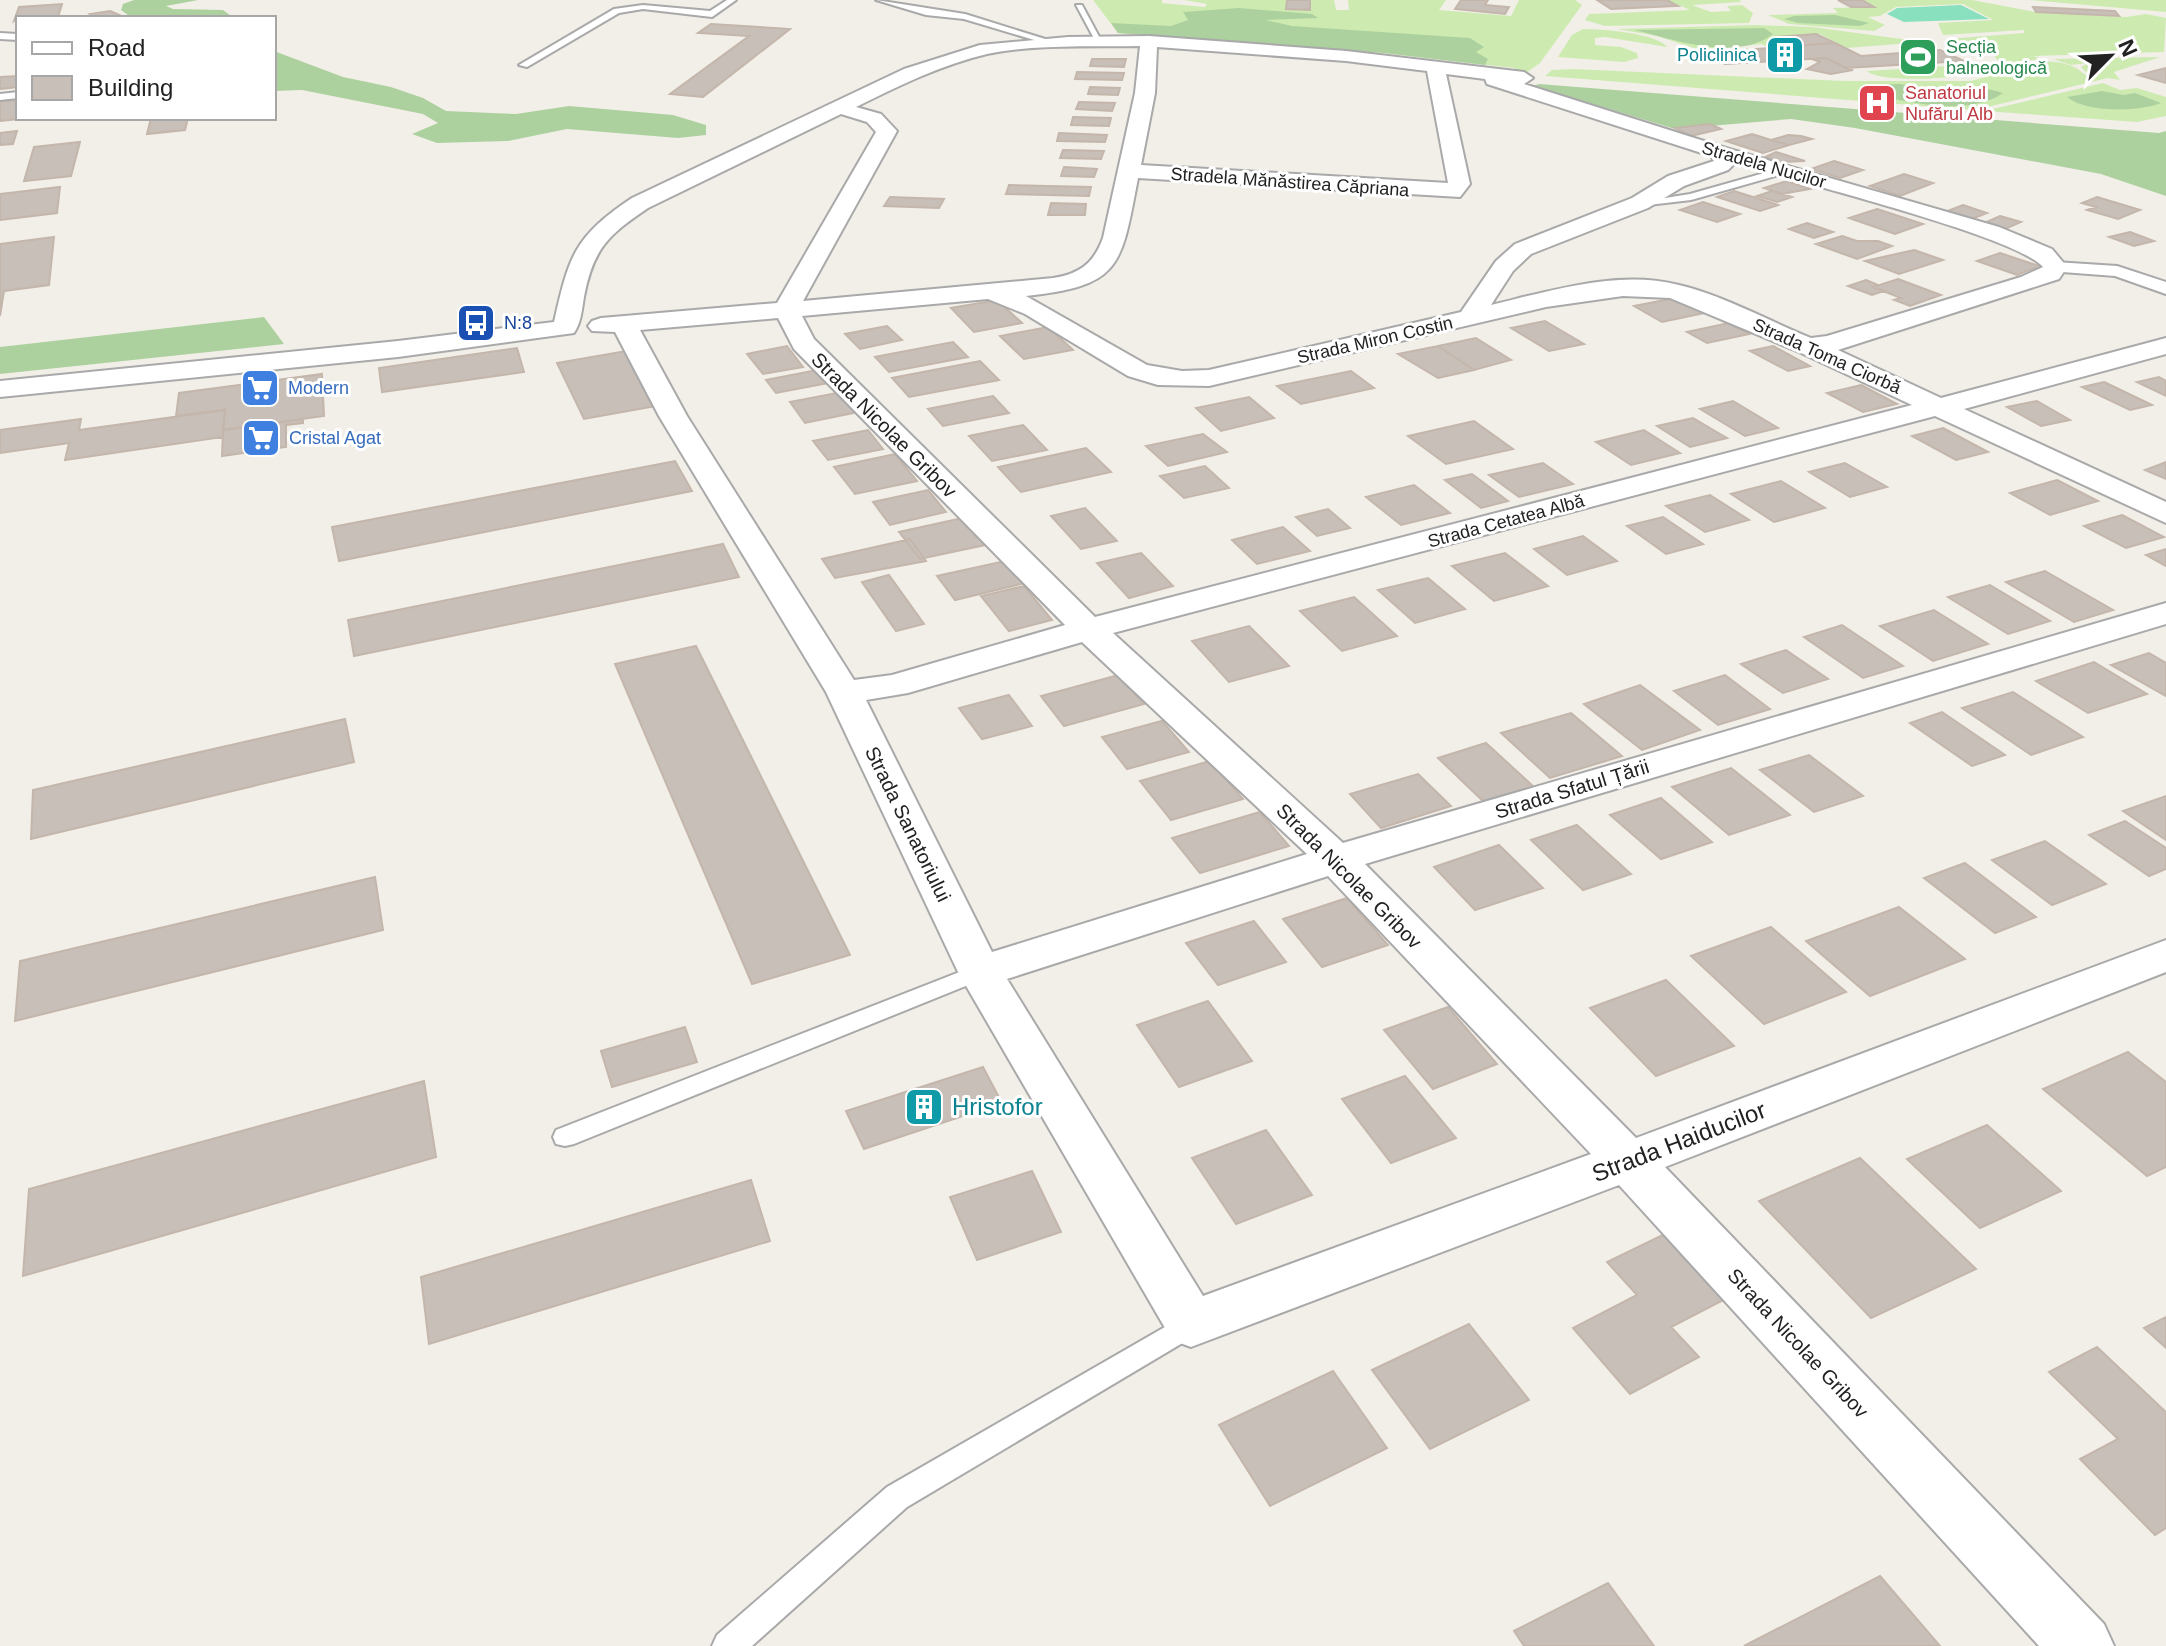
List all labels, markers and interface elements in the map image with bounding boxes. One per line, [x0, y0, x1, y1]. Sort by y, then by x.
legend [16, 16, 276, 120]
north arrow [2070, 16, 2150, 96]
text: Road [88, 34, 145, 61]
building icon: Policlinica [1764, 34, 1806, 76]
sports icon: Secția balneologică [1897, 36, 1939, 78]
text: N [2113, 36, 2142, 60]
place label: Secția balneologică [1946, 37, 2048, 78]
place label: Policlinica [1677, 45, 1758, 65]
text: Building [88, 74, 173, 101]
hospital icon: Sanatoriul Nufărul Alb [1856, 82, 1898, 124]
place label: Sanatoriul Nufărul Alb [1905, 83, 1993, 124]
street label: Stradela Nucilor [1700, 138, 1828, 192]
street label: Stradela Mănăstirea Căpriana [1170, 164, 1411, 200]
bus stop icon: N:8 [455, 302, 497, 344]
street label: Strada Miron Costin [1295, 312, 1455, 368]
place label: N:8 [504, 313, 532, 333]
street label: Strada Toma Ciorbă [1750, 314, 1905, 398]
street label: Strada Nicolae Gribov [807, 348, 961, 502]
supermarket icon: Modern [239, 367, 281, 409]
place label: Modern [288, 378, 349, 398]
supermarket icon: Cristal Agat [240, 417, 282, 459]
place label: Cristal Agat [289, 428, 381, 448]
street label: Strada Cetatea Albă [1426, 490, 1587, 552]
street label: Strada Sanatoriului [861, 743, 955, 905]
street label: Strada Sfatul Țării [1492, 755, 1652, 823]
street label: Strada Nicolae Gribov [1272, 799, 1426, 953]
building icon: Hristofor [903, 1086, 945, 1128]
place label: Hristofor [952, 1093, 1043, 1120]
street label: Strada Haiducilor [1588, 1096, 1770, 1187]
street label: Strada Nicolae Gribov [1723, 1264, 1873, 1422]

